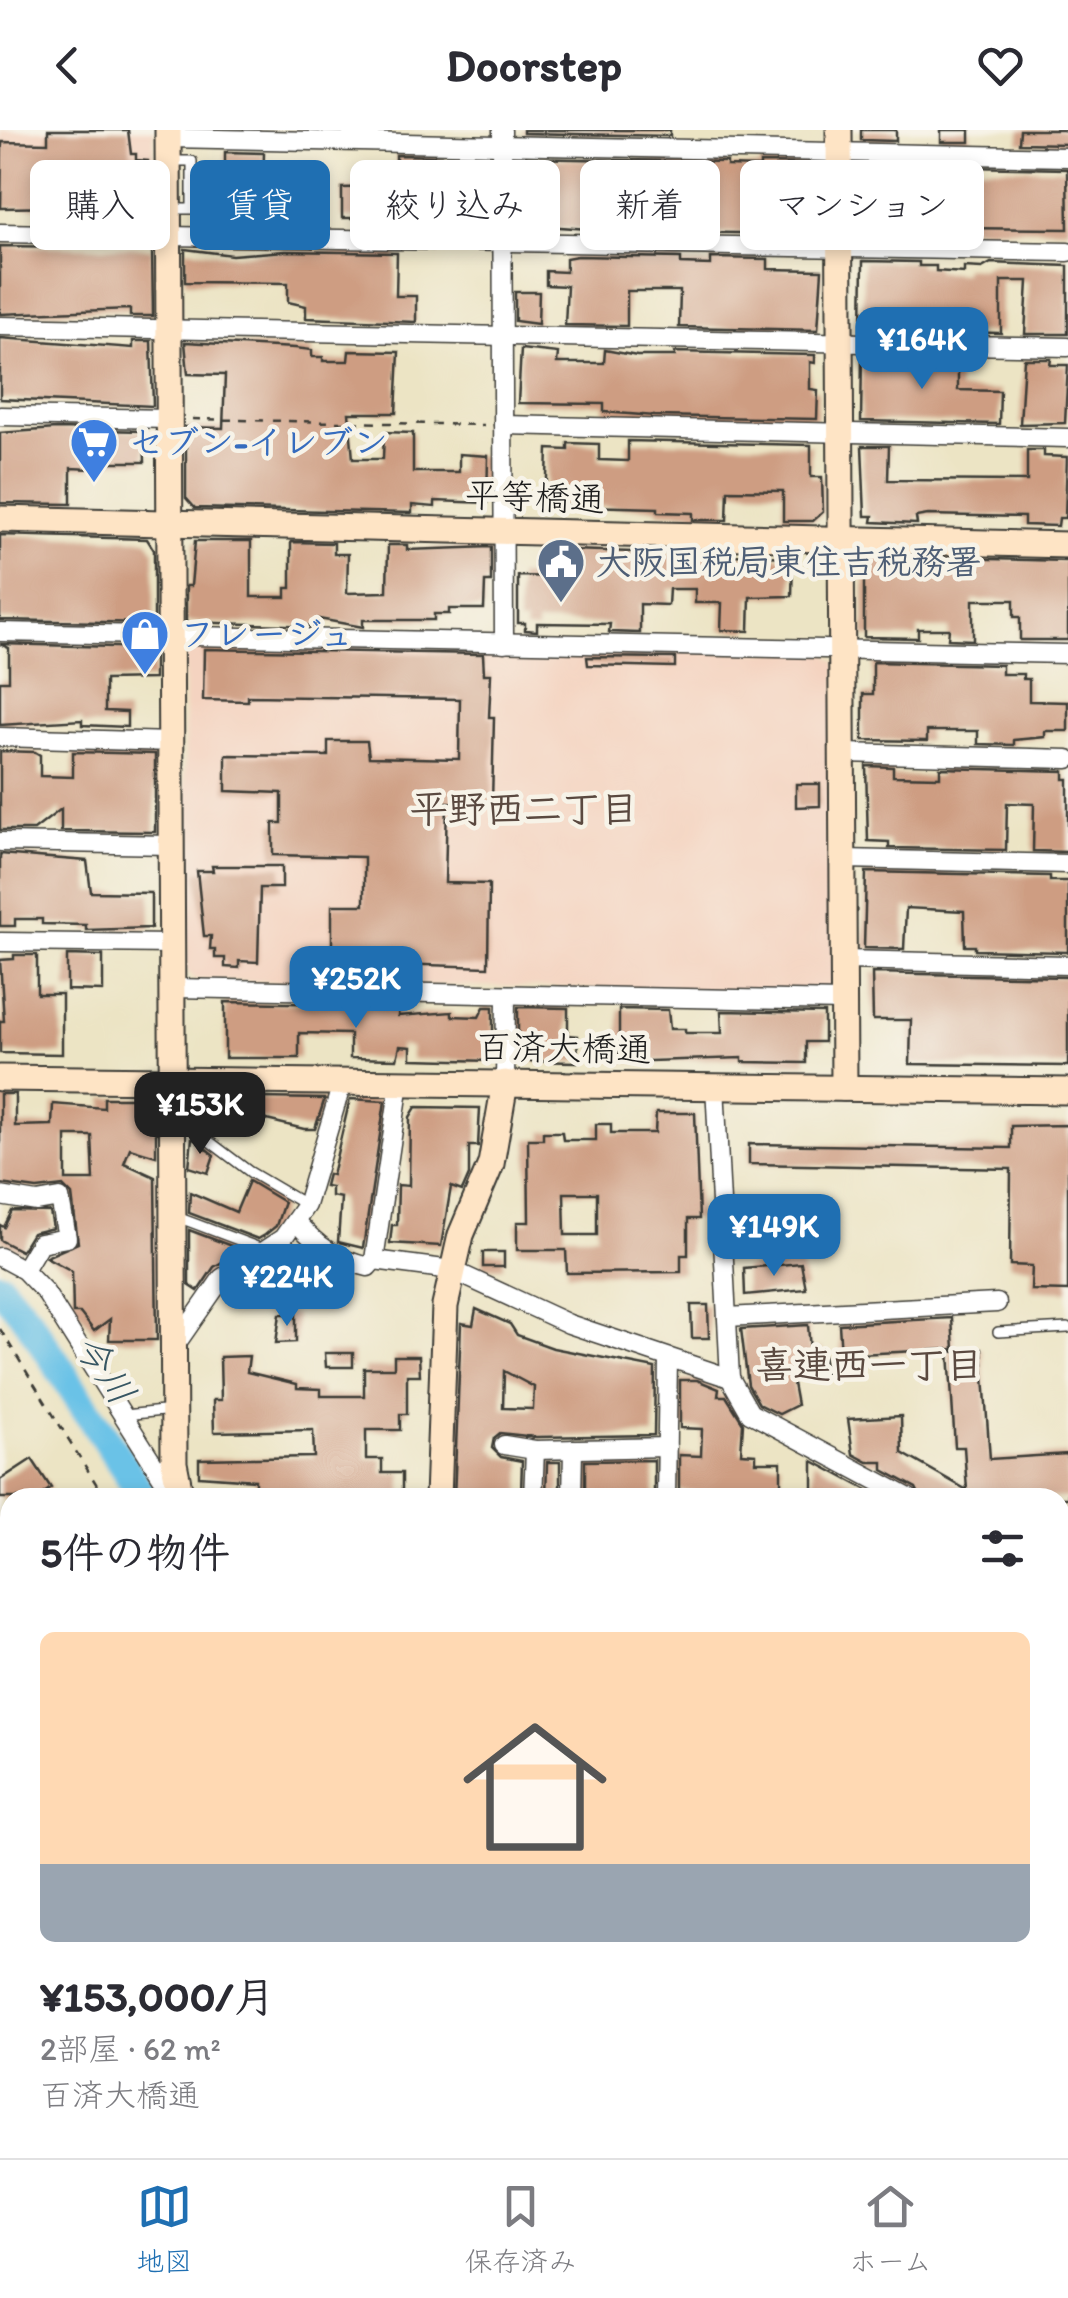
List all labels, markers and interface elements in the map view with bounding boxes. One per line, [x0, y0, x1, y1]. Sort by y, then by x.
icon: back [40, 38, 95, 93]
text: Doorstep [446, 38, 622, 92]
icon: heart [973, 38, 1028, 93]
chip: 購入 [30, 160, 170, 250]
chip: 賃貸 [190, 160, 330, 250]
chip: 絞り込み [350, 160, 560, 250]
chip: 新着 [580, 160, 720, 250]
chip: マンション [740, 160, 984, 250]
pin: ¥164K [852, 307, 992, 392]
text: ¥164K [877, 320, 967, 358]
supermarket icon: セブン-イレブン [68, 416, 120, 484]
place label: セブン-イレブン [129, 421, 388, 463]
street label: 平等橋通 [464, 474, 606, 520]
public building icon: 大阪国税局東住吉税務署 [535, 536, 587, 604]
place label: 大阪国税局東住吉税務署 [596, 541, 981, 583]
shop icon: フレージュ [119, 608, 171, 676]
place label: フレージュ [180, 613, 354, 655]
district label: 平野西二丁目 [410, 786, 638, 832]
pin: ¥252K [286, 946, 426, 1031]
text: ¥252K [312, 959, 400, 997]
street label: 百済大橋通 [476, 1025, 652, 1071]
pin: ¥153K [130, 1072, 270, 1157]
text: ¥153K [156, 1085, 244, 1123]
pin: ¥149K [704, 1194, 844, 1279]
text: ¥149K [729, 1207, 819, 1245]
pin: ¥224K [217, 1244, 357, 1329]
text: ¥224K [241, 1257, 333, 1295]
water label: 今川 [65, 1325, 145, 1413]
district label: 喜連西一丁目 [755, 1342, 983, 1388]
icon: filters [975, 1521, 1030, 1576]
text: 5件の物件 [40, 1527, 230, 1578]
icon: home [445, 1697, 625, 1877]
text: ¥153,000/月 [40, 1971, 275, 2022]
text: 2部屋 · 62 m² [40, 2030, 221, 2068]
text: 百済大橋通 [40, 2076, 200, 2114]
tab: 地図 [136, 2179, 192, 2279]
tab: 保存済み [465, 2179, 577, 2279]
tab: ホーム [849, 2179, 932, 2279]

